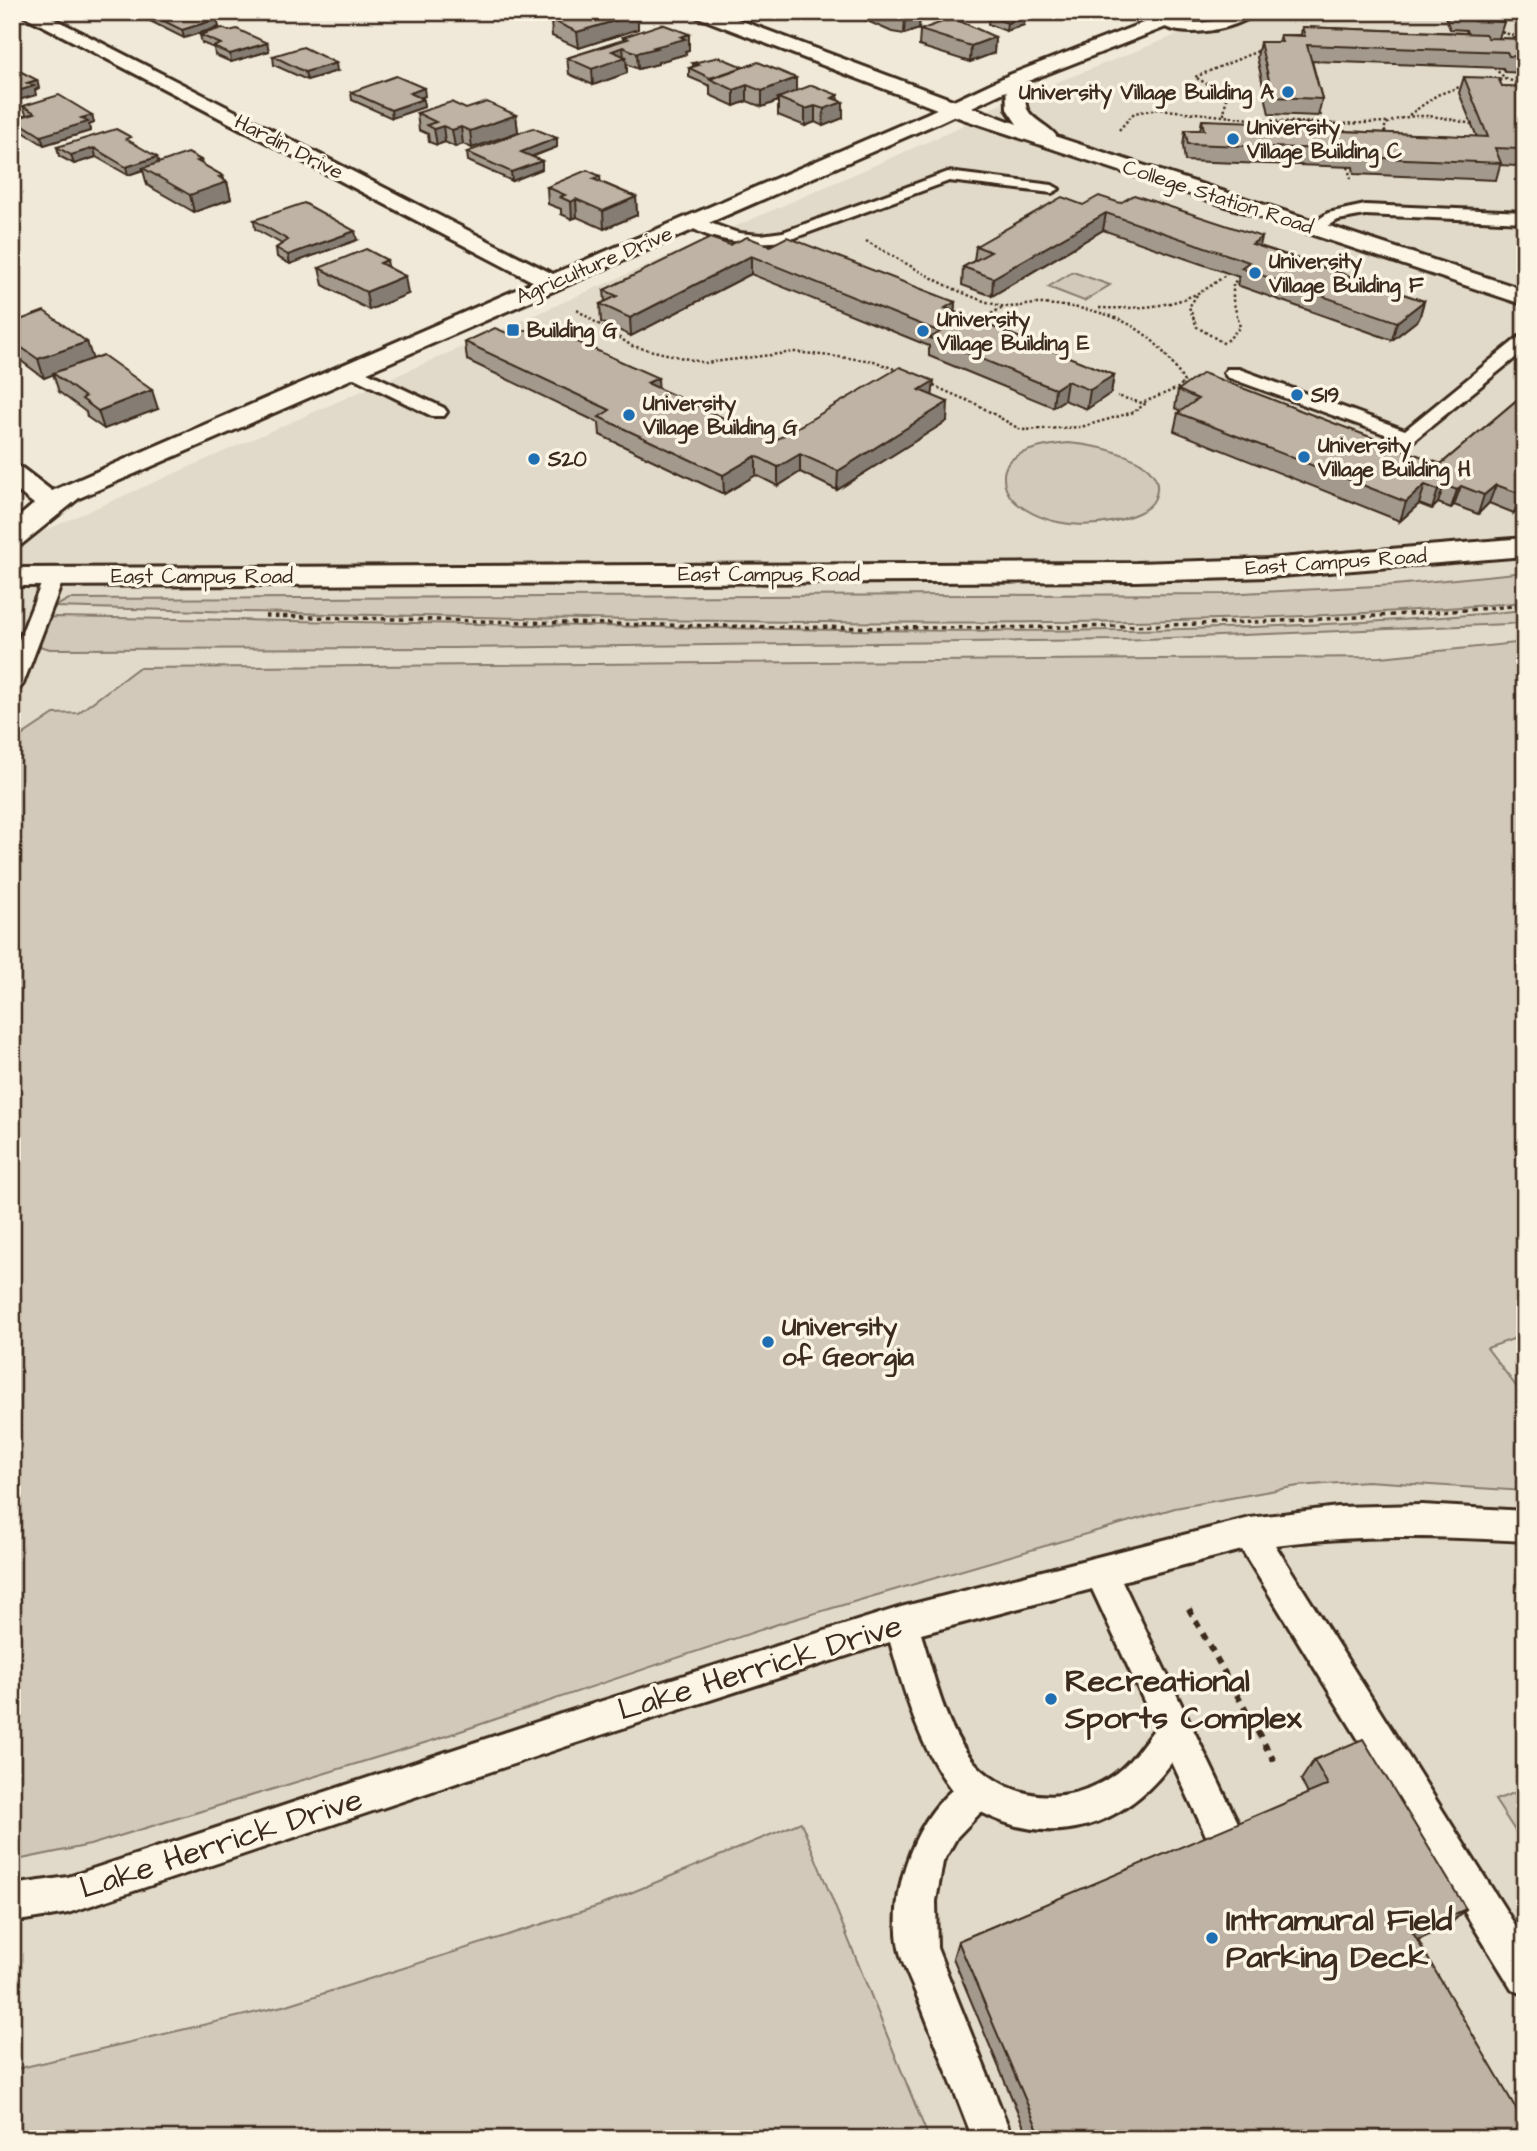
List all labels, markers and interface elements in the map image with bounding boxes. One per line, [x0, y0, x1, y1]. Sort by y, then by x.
place label: University Village Building A [1019, 78, 1275, 110]
marker: University Village Building A [1280, 84, 1296, 100]
street label: Hardin Drive [230, 107, 348, 187]
place label: University Village Building C [1246, 113, 1402, 168]
marker: University Village Building C [1225, 131, 1241, 147]
street label: College Station Road [1118, 153, 1317, 243]
street label: Agriculture Drive [511, 219, 678, 313]
place label: University Village Building F [1268, 247, 1424, 302]
marker: University Village Building F [1247, 265, 1263, 281]
place label: University Village Building E [936, 305, 1090, 360]
place label: Building G [527, 316, 618, 347]
marker: Building G [505, 322, 521, 338]
marker: University Village Building E [915, 323, 931, 339]
place label: S19 [1310, 381, 1339, 410]
marker: S19 [1289, 387, 1305, 403]
place label: University Village Building G [642, 389, 798, 444]
marker: University Village Building G [621, 407, 637, 423]
place label: University Village Building H [1317, 431, 1471, 486]
place label: S20 [547, 445, 587, 474]
marker: University Village Building H [1296, 449, 1312, 465]
marker: S20 [526, 451, 542, 467]
street label: East Campus Road [1244, 541, 1428, 584]
street label: East Campus Road [678, 560, 860, 590]
street label: East Campus Road [111, 562, 293, 592]
place label: University of Georgia [782, 1309, 915, 1378]
marker: University of Georgia [760, 1334, 776, 1350]
street label: Lake Herrick Drive [612, 1603, 908, 1733]
place label: Recreational Sports Complex [1064, 1659, 1303, 1741]
marker: Recreational Sports Complex [1043, 1691, 1059, 1707]
street label: Lake Herrick Drive [74, 1777, 368, 1911]
place label: Intramural Field Parking Deck [1226, 1898, 1453, 1981]
marker: Intramural Field Parking Deck [1204, 1930, 1220, 1946]

